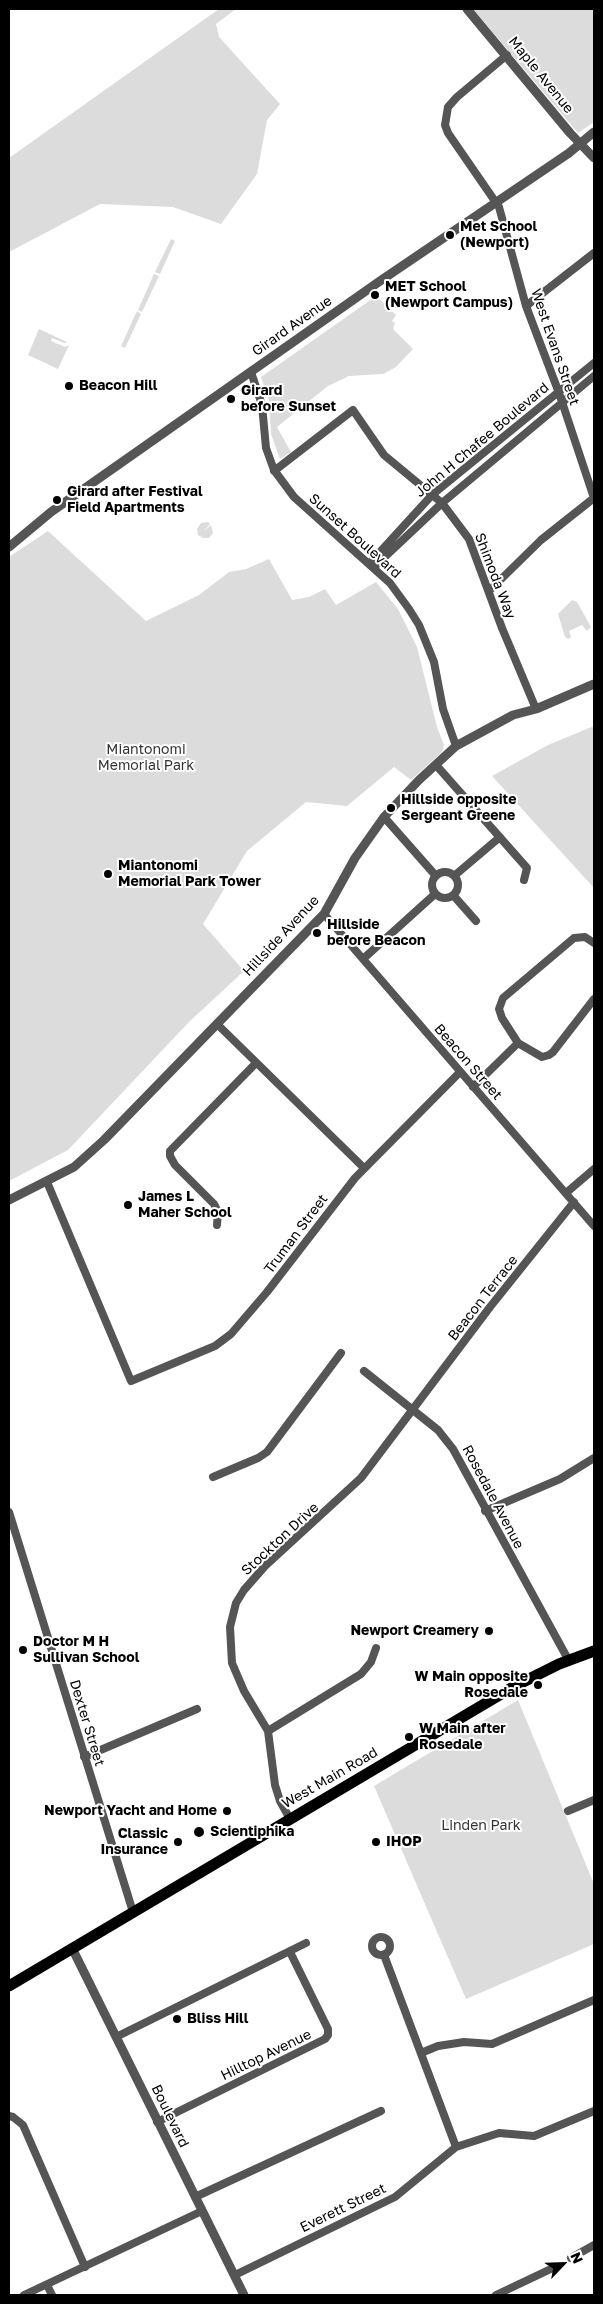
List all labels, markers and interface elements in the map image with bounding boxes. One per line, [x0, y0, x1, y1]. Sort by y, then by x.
street label: Maple Avenue [505, 33, 577, 117]
place label: Met School (Newport) [460, 219, 537, 252]
marker: Met School (Newport) [444, 229, 456, 241]
place label: MET School (Newport Campus) [385, 279, 513, 312]
street label: West Evans Street [527, 286, 583, 408]
marker: MET School (Newport Campus) [369, 289, 381, 301]
street label: Girard Avenue [249, 292, 335, 360]
place label: Beacon Hill [79, 378, 158, 394]
street label: John H Chafee Boulevard [412, 379, 552, 501]
marker: Beacon Hill [63, 380, 75, 392]
place label: Girard before Sunset [241, 383, 336, 416]
marker: Girard before Sunset [225, 393, 237, 405]
place label: Girard after Festival Field Apartments [67, 484, 203, 516]
street label: Sunset Boulevard [305, 490, 405, 582]
marker: Girard after Festival Field Apartments [51, 494, 63, 506]
street label: Shimoda Way [471, 531, 519, 621]
park label: Miantonomi Memorial Park [98, 742, 194, 774]
place label: Hillside opposite Sergeant Greene [401, 792, 516, 824]
marker: Hillside opposite Sergeant Greene [385, 802, 397, 814]
place label: Miantonomi Memorial Park Tower [118, 858, 261, 890]
marker: Miantonomi Memorial Park Tower [102, 868, 114, 880]
street label: Hillside Avenue [239, 892, 323, 980]
place label: Hillside before Beacon [327, 917, 425, 950]
marker: Hillside before Beacon [311, 927, 323, 939]
street label: Beacon Street [431, 1021, 505, 1103]
place label: James L Maher School [138, 1189, 232, 1222]
street label: Truman Street [261, 1191, 331, 1277]
marker: James L Maher School [122, 1199, 134, 1211]
street label: Beacon Terrace [445, 1252, 521, 1344]
street label: Rosedale Avenue [459, 1442, 527, 1552]
street label: Stockton Drive [238, 1499, 322, 1579]
place label: Newport Creamery [350, 1623, 479, 1639]
marker: Newport Creamery [483, 1625, 495, 1637]
place label: Doctor M H Sullivan School [33, 1634, 139, 1666]
marker: Doctor M H Sullivan School [17, 1644, 29, 1656]
place label: W Main opposite Rosedale [415, 1669, 528, 1701]
street label: Dexter Street [66, 1678, 108, 1768]
marker: W Main opposite Rosedale [532, 1679, 544, 1691]
place label: W Main after Rosedale [419, 1721, 506, 1754]
marker: W Main after Rosedale [403, 1731, 415, 1743]
street label: West Main Road [279, 1744, 381, 1812]
place label: Newport Yacht and Home [44, 1803, 217, 1819]
marker: Newport Yacht and Home [221, 1805, 233, 1817]
park label: Linden Park [441, 1818, 521, 1834]
place label: Scientiphika [210, 1824, 294, 1840]
marker: Scientiphika [192, 1825, 206, 1839]
place label: Classic Insurance [100, 1826, 168, 1858]
place label: IHOP [386, 1834, 422, 1850]
marker: Classic Insurance [172, 1836, 184, 1848]
marker: IHOP [370, 1836, 382, 1848]
place label: Bliss Hill [187, 2011, 248, 2027]
marker: Bliss Hill [171, 2013, 183, 2025]
street label: Hilltop Avenue [218, 2026, 314, 2084]
street label: Boulevard [148, 2082, 192, 2150]
street label: Everett Street [297, 2180, 389, 2236]
north arrow [538, 2239, 588, 2289]
text: N [567, 2249, 587, 2266]

